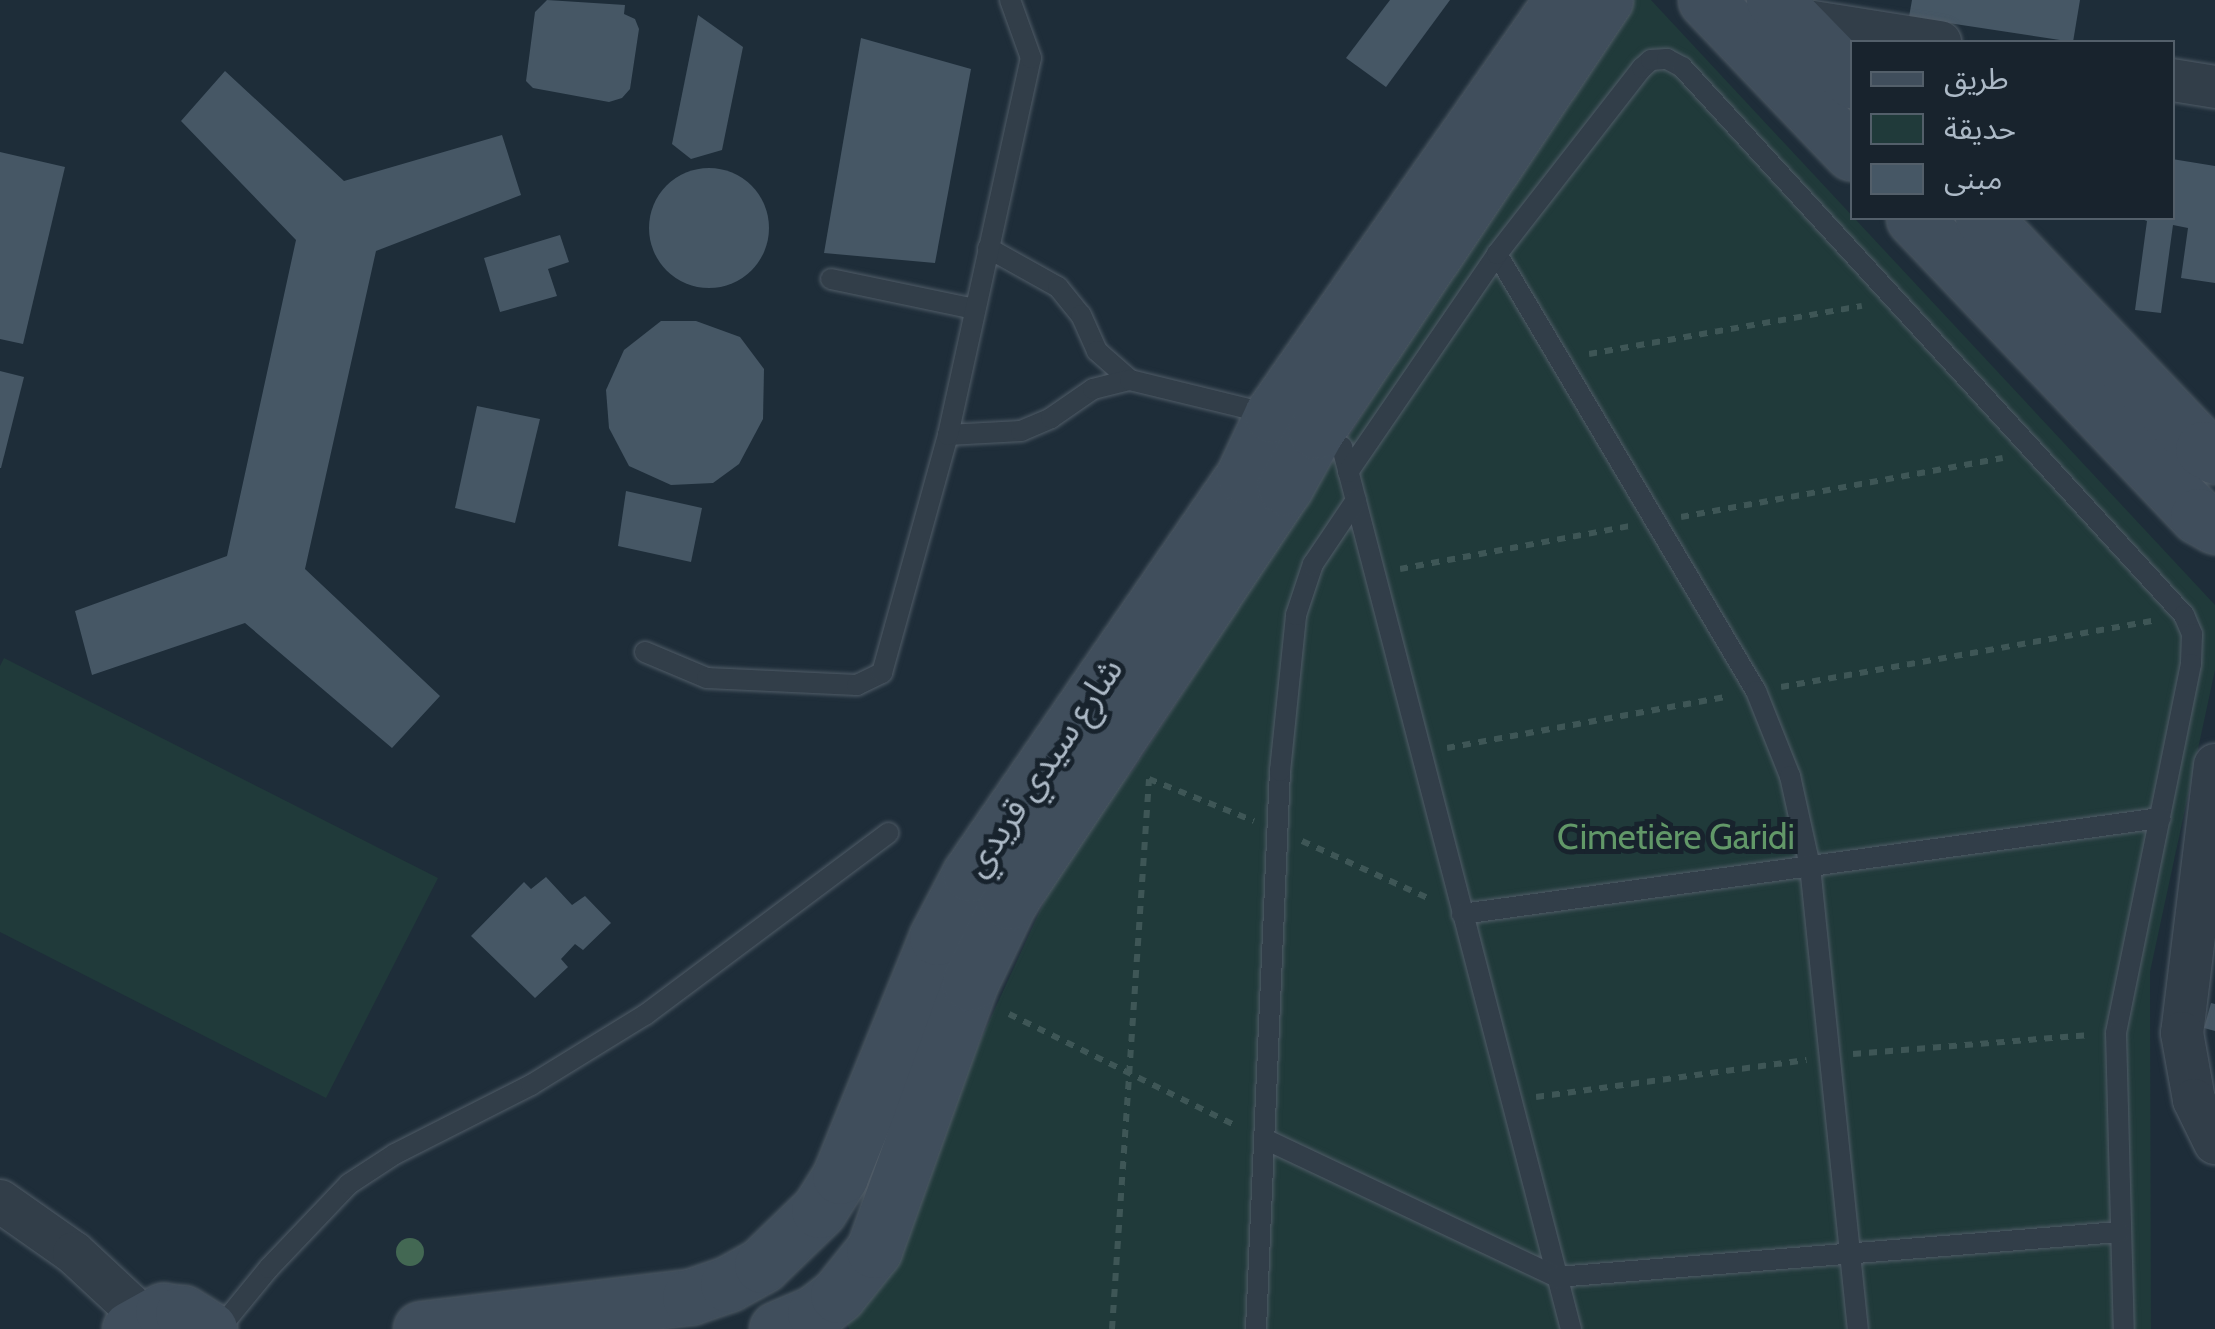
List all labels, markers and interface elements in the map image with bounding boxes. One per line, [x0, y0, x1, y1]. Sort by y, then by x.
legend [1850, 40, 2175, 220]
text: طريق [1944, 60, 2009, 97]
text: حديقة [1944, 110, 2016, 147]
text: مبنى [1944, 160, 2002, 197]
street label: شارع سيدي قريدي [955, 650, 1131, 884]
park label: Cimetière Garidi [1557, 816, 1795, 858]

